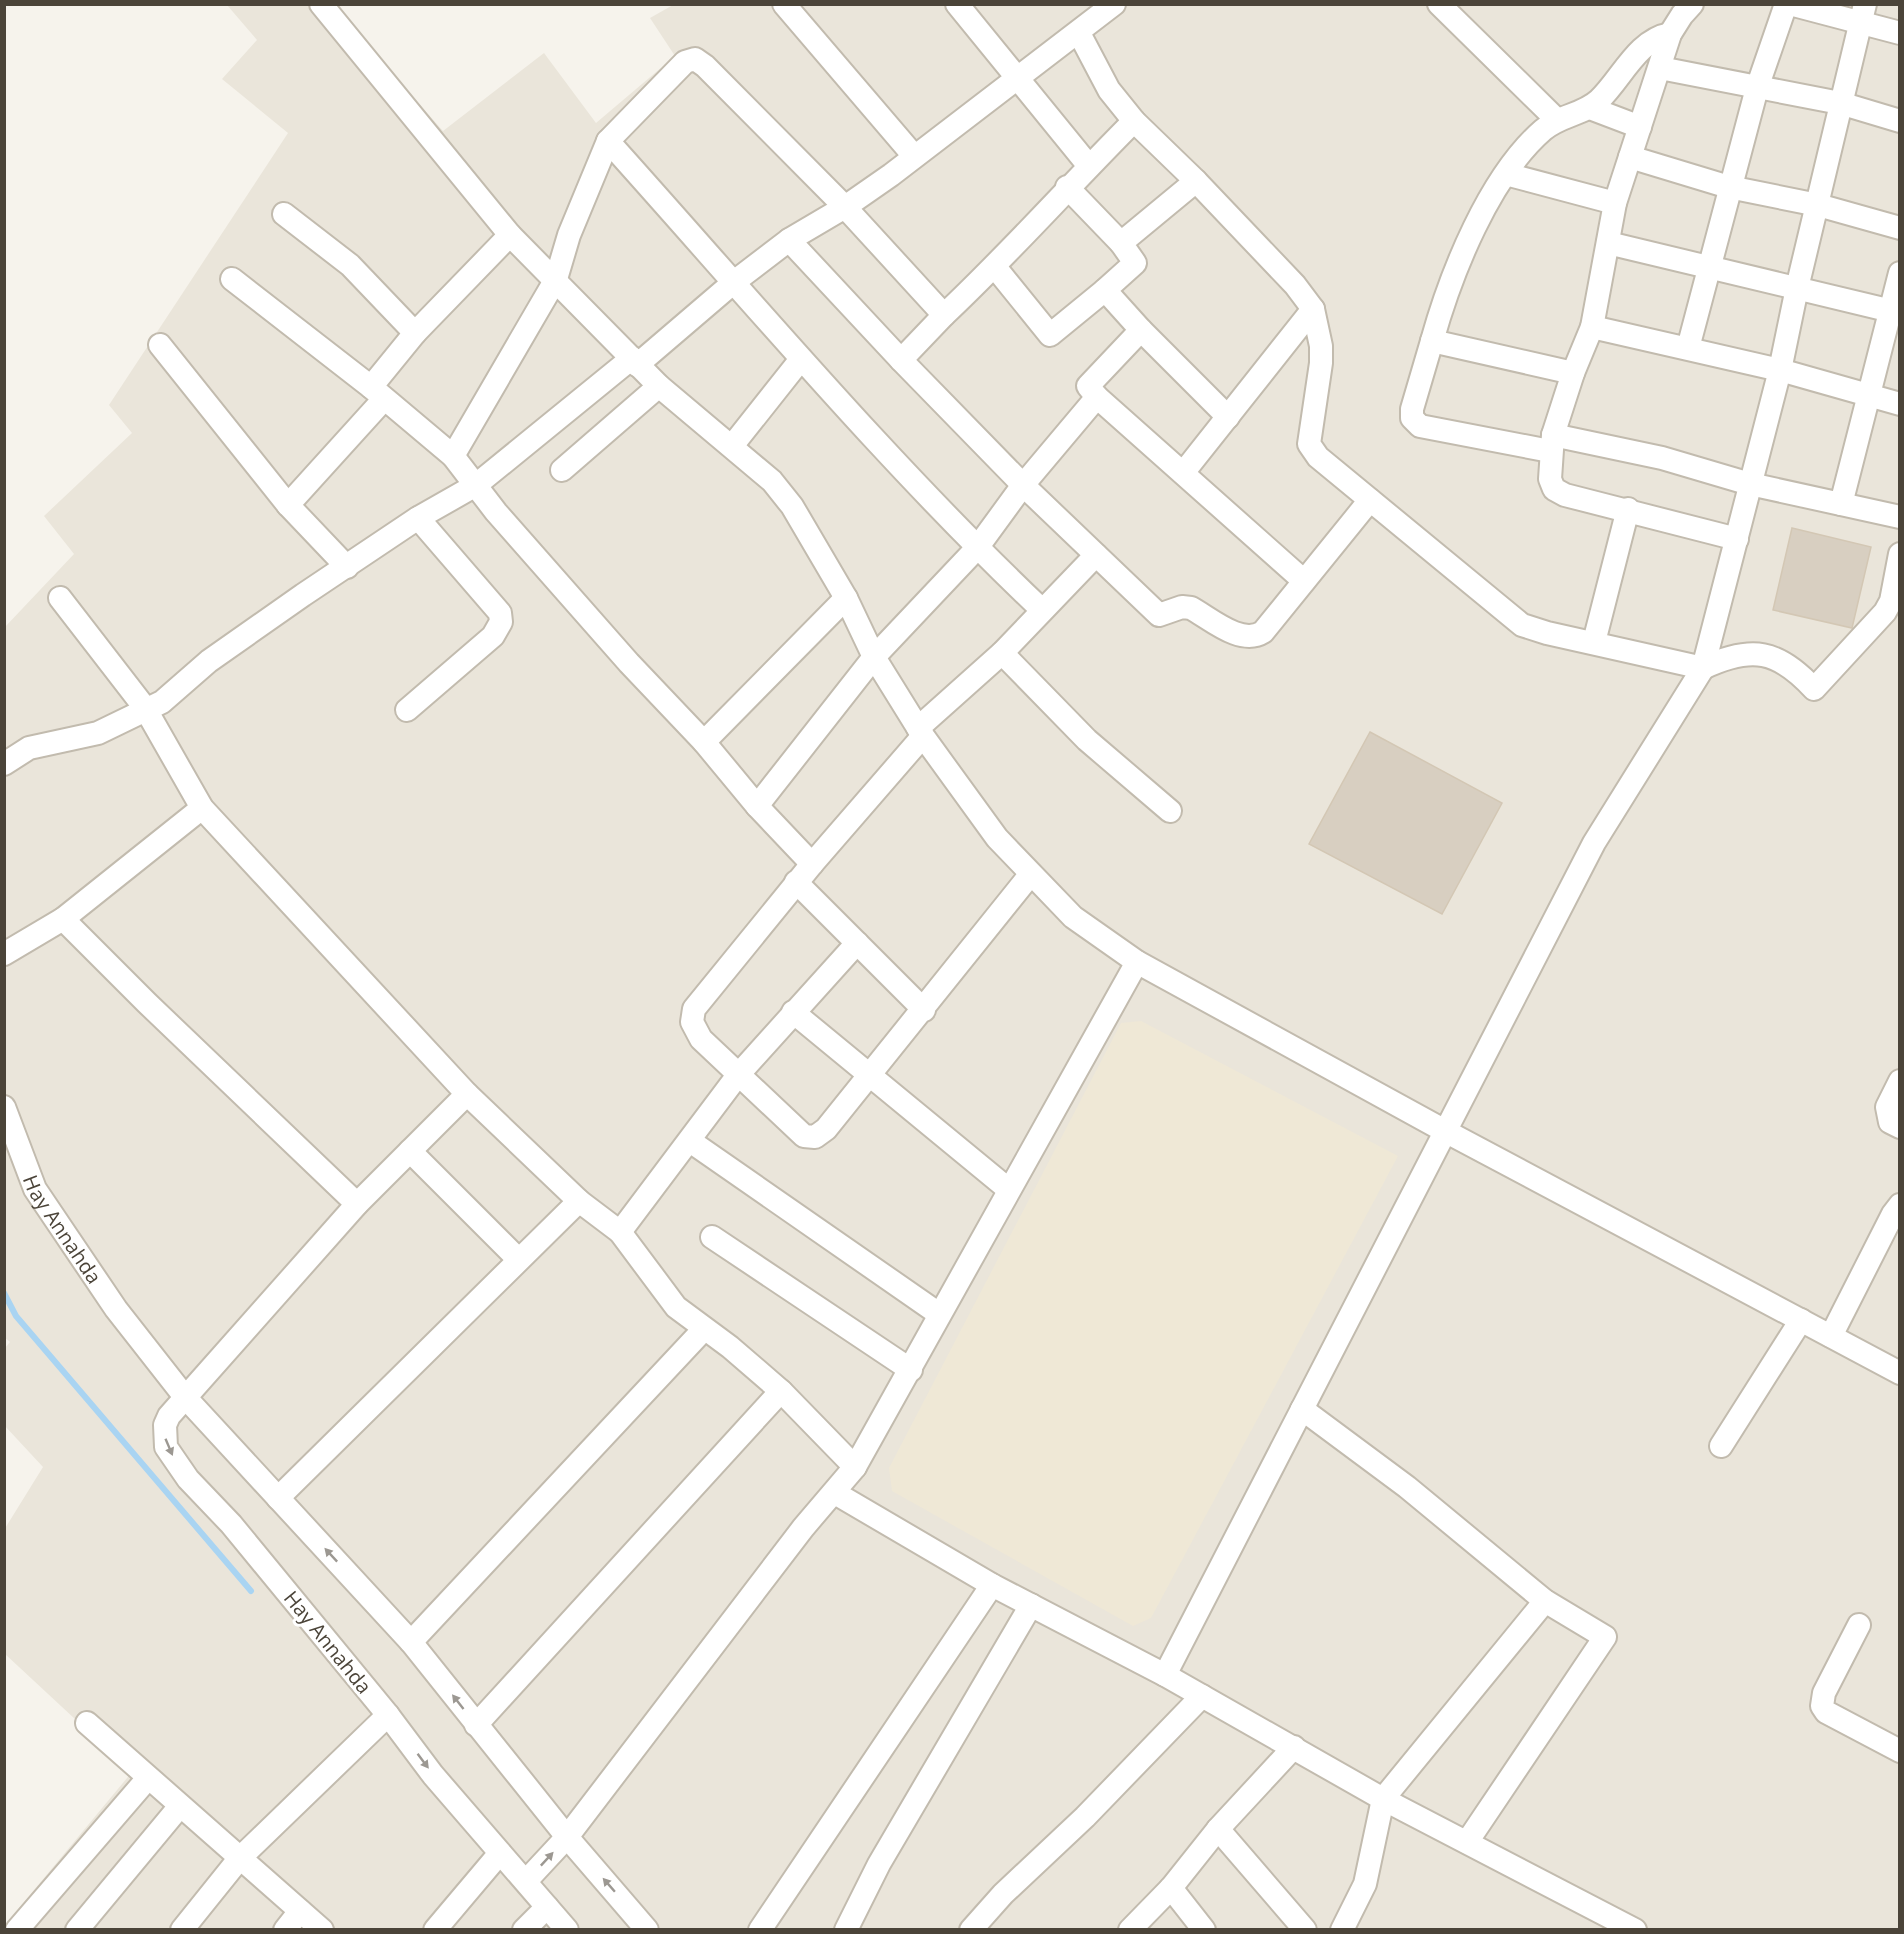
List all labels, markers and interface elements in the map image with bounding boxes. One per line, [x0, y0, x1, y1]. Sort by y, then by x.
street label: Hay Annahda [17, 1171, 108, 1288]
one-way arrow [164, 1439, 174, 1457]
one-way arrow [324, 1547, 338, 1562]
street label: Hay Annahda [278, 1585, 378, 1699]
one-way arrow [452, 1695, 464, 1710]
one-way arrow [416, 1754, 428, 1769]
one-way arrow [540, 1851, 554, 1866]
one-way arrow [602, 1877, 615, 1893]

